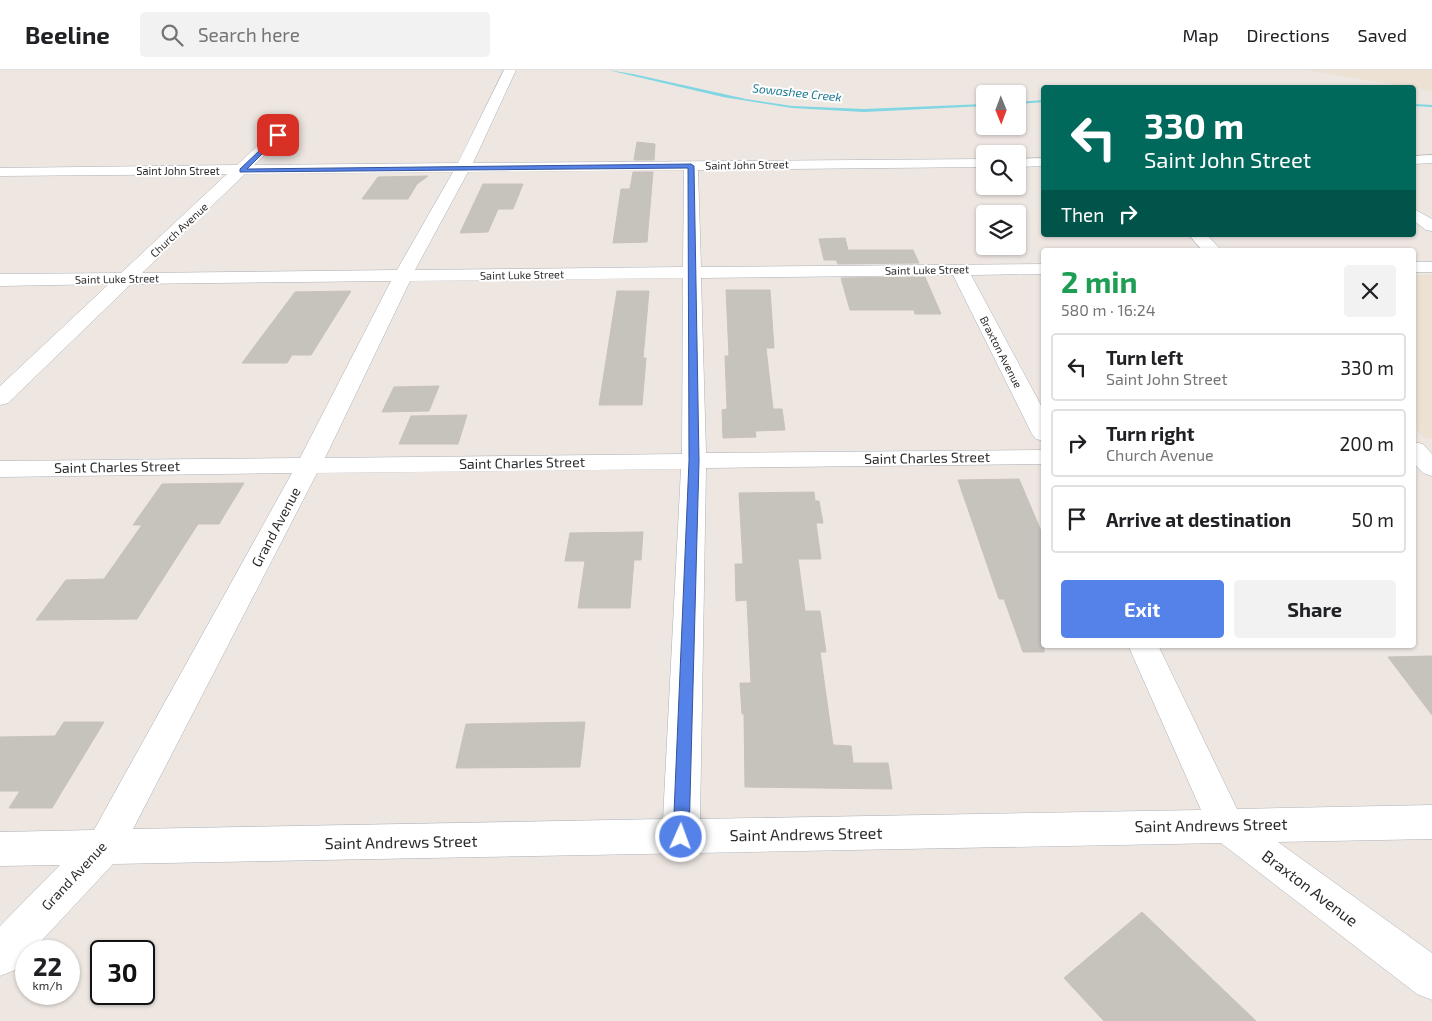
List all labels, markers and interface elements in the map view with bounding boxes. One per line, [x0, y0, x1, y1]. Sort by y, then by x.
search box [140, 12, 490, 57]
text: Beeline [25, 20, 110, 49]
icon: search [158, 21, 186, 49]
text: Search here [198, 23, 300, 46]
text: Map [1182, 24, 1219, 46]
text: Directions [1247, 24, 1330, 46]
text: Saved [1358, 24, 1407, 46]
water label: Sowashee Creek [752, 80, 842, 104]
north arrow [976, 85, 1026, 135]
map controls [976, 85, 1026, 255]
text: 330 m [1144, 104, 1244, 146]
icon: left [1061, 105, 1126, 170]
pin [257, 114, 299, 156]
icon: arrive [264, 121, 292, 149]
button: search [976, 145, 1026, 195]
text: Saint John Street [1144, 146, 1311, 172]
street label: Saint John Street [705, 157, 789, 172]
street label: Saint John Street [136, 164, 220, 177]
street label: Church Avenue [147, 200, 210, 260]
icon: right [1114, 200, 1142, 228]
text: Then [1061, 203, 1104, 226]
button: layers [976, 205, 1026, 255]
street label: Saint Luke Street [885, 262, 969, 277]
text: 2 min [1061, 263, 1138, 299]
button: close [1344, 265, 1396, 317]
street label: Saint Luke Street [480, 267, 564, 282]
street label: Saint Luke Street [75, 271, 159, 286]
text: 580 m · 16:24 [1061, 300, 1156, 319]
street label: Braxton Avenue [978, 314, 1025, 390]
text: Turn left [1106, 346, 1183, 369]
icon: left [1063, 353, 1091, 381]
text: 330 m [1341, 356, 1394, 379]
text: Saint John Street [1106, 369, 1228, 388]
text: Turn right [1106, 422, 1194, 445]
icon: right [1063, 429, 1091, 457]
text: 200 m [1340, 432, 1394, 455]
text: Church Avenue [1106, 445, 1214, 464]
street label: Saint Charles Street [864, 448, 990, 467]
street label: Saint Charles Street [459, 453, 585, 472]
street label: Saint Charles Street [54, 457, 180, 476]
street label: Grand Avenue [247, 484, 304, 570]
icon: arrive [1063, 505, 1091, 533]
text: Arrive at destination [1106, 508, 1291, 531]
text: 50 m [1351, 508, 1394, 531]
button: Exit [1061, 580, 1224, 638]
button: Share [1234, 580, 1396, 638]
position arrow [654, 810, 706, 862]
street label: Saint Andrews Street [1134, 814, 1288, 835]
street label: Saint Andrews Street [729, 823, 883, 844]
street label: Saint Andrews Street [324, 831, 478, 852]
street label: Grand Avenue [37, 838, 110, 914]
street label: Braxton Avenue [1259, 845, 1362, 930]
speed limit sign: 30 [90, 940, 155, 1005]
text: 22 [33, 951, 62, 981]
text: km/h [33, 978, 62, 992]

